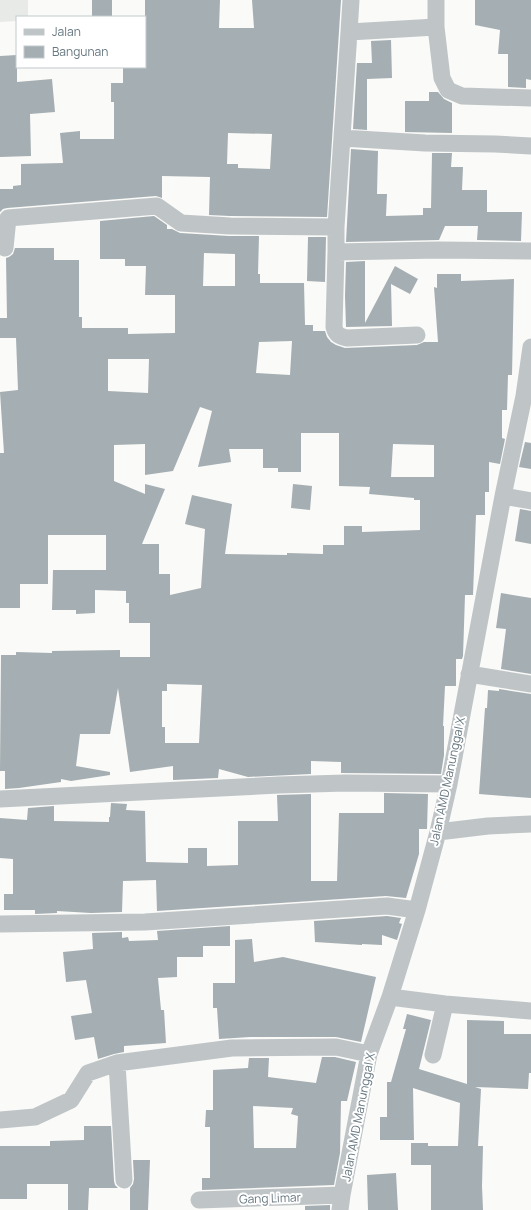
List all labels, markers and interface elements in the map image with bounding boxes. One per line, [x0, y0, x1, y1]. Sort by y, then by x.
legend [16, 16, 146, 68]
text: Jalan [52, 23, 81, 40]
text: Bangunan [52, 43, 108, 60]
street label: Jalan AMD Manunggal X [425, 715, 469, 847]
street label: Jalan AMD Manunggal X [337, 1050, 379, 1183]
street label: Gang Limar [239, 1188, 302, 1208]

